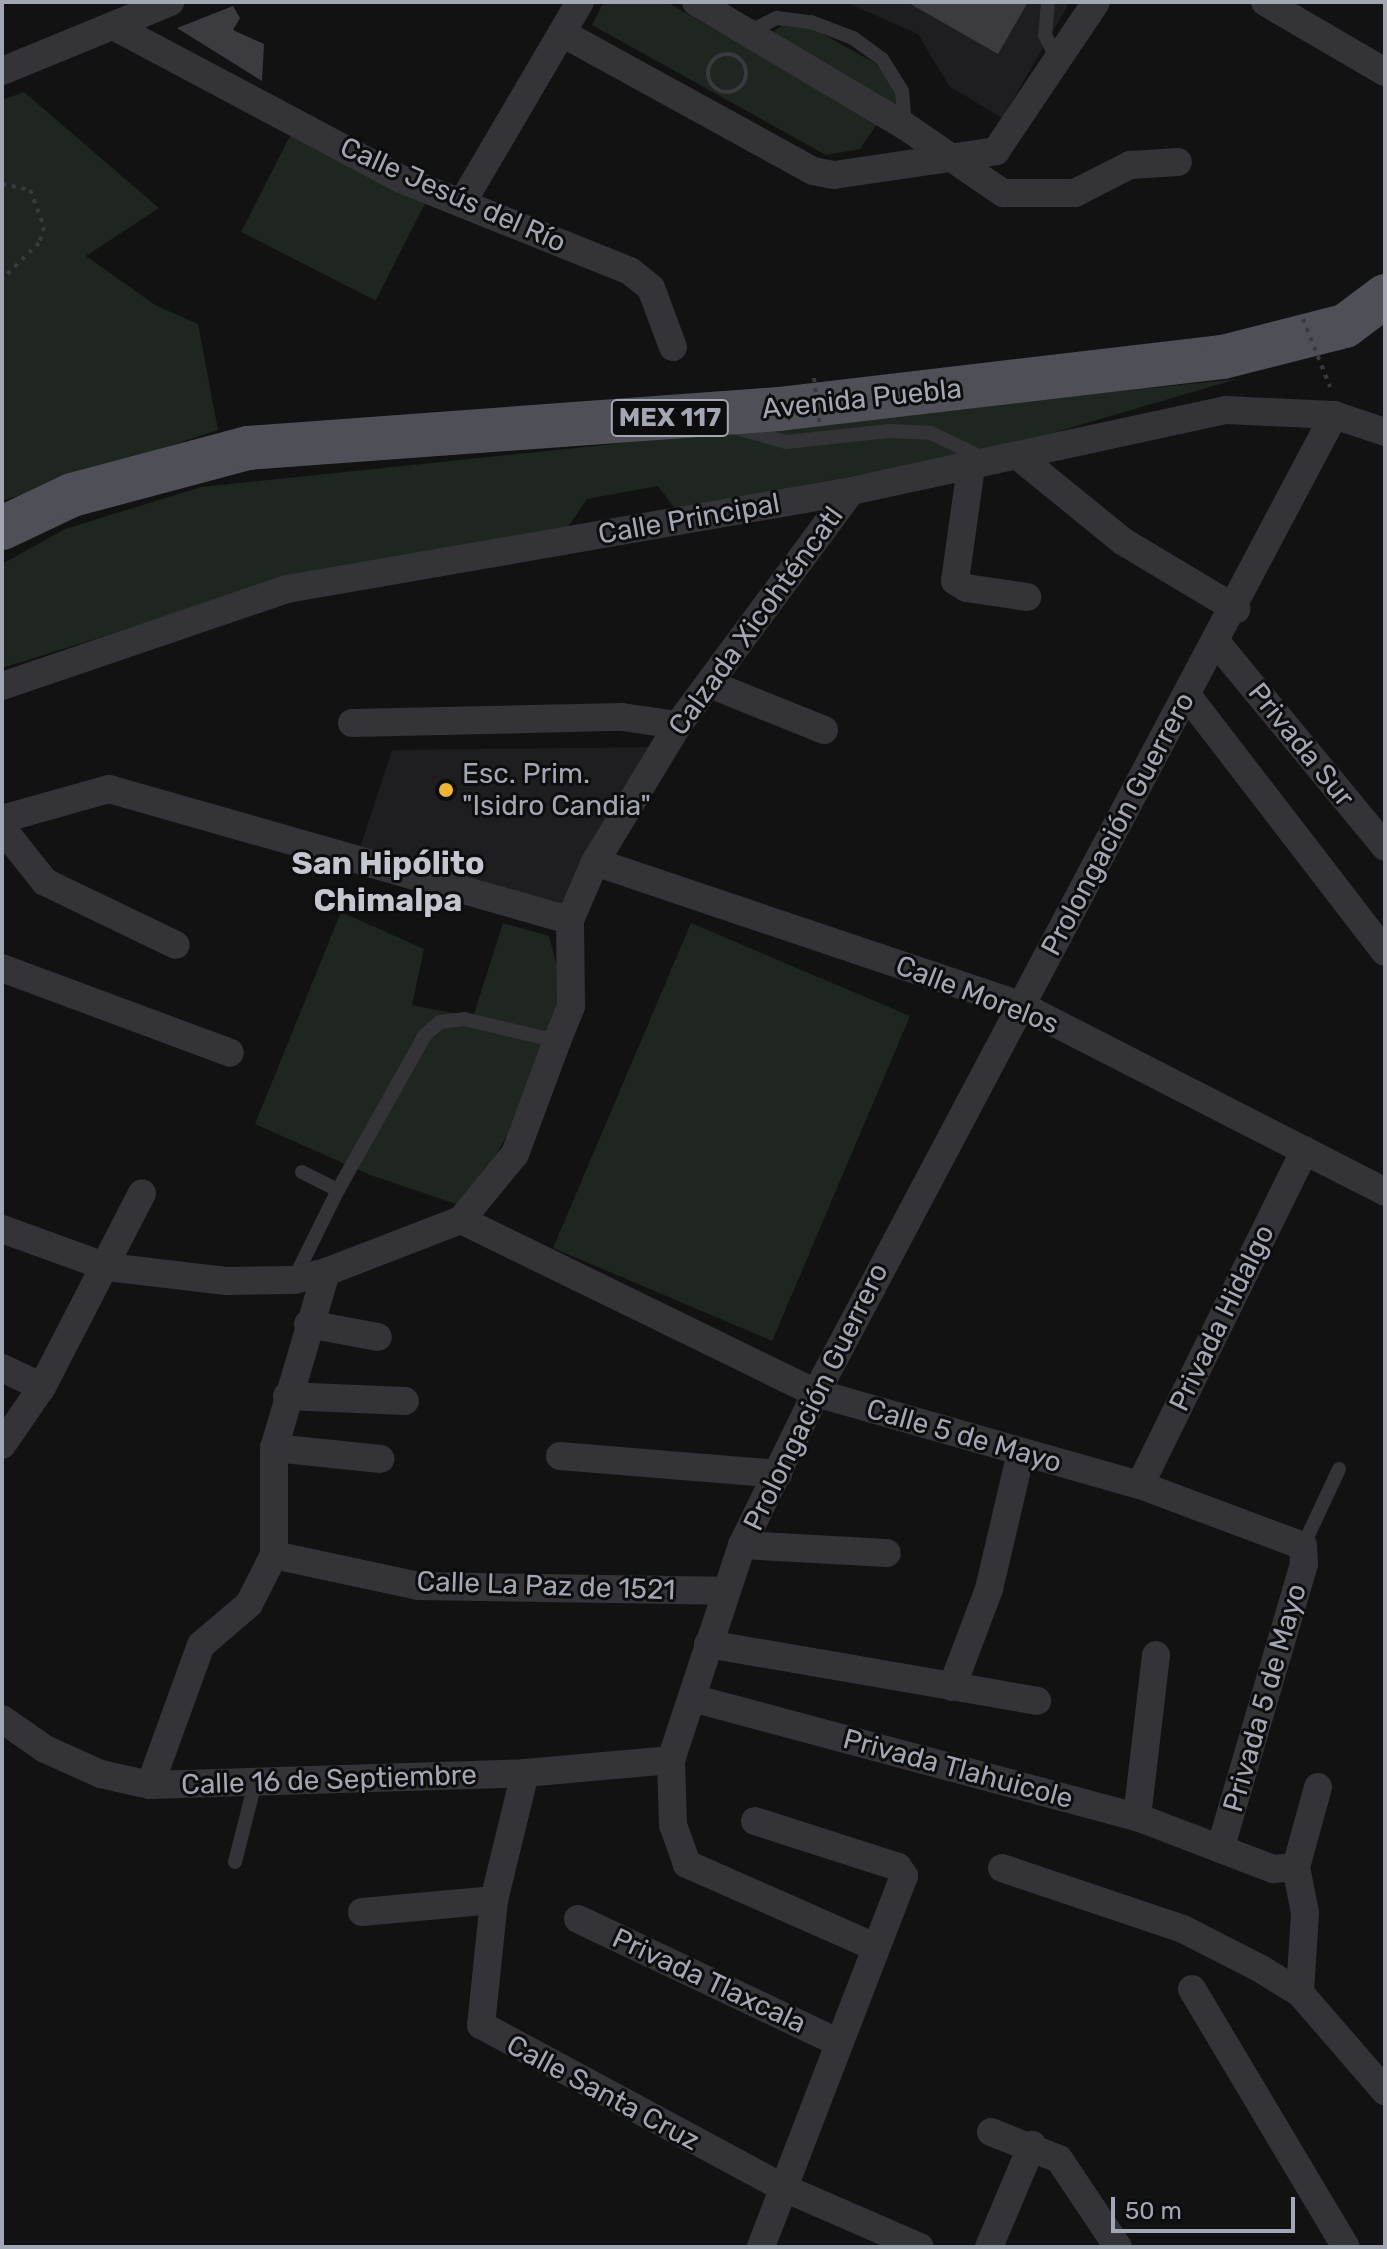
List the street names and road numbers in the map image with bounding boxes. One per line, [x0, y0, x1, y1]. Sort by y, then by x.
street label: Calle Jesús del Río [335, 130, 571, 260]
street label: Avenida Puebla [760, 372, 964, 426]
road number: MEX 117 [610, 396, 730, 440]
street label: Calle Principal [596, 486, 782, 552]
street label: Calzada Xicohténcatl [662, 500, 850, 742]
street label: Privada Sur [1241, 676, 1361, 814]
street label: Prolongación Guerrero [1034, 687, 1202, 961]
street label: Calle Morelos [891, 949, 1063, 1041]
street label: Privada Hidalgo [1162, 1219, 1282, 1417]
street label: Prolongación Guerrero [737, 1258, 895, 1536]
street label: Calle 5 de Mayo [863, 1392, 1065, 1480]
street label: Calle La Paz de 1521 [416, 1565, 676, 1607]
street label: Privada 5 de Mayo [1216, 1580, 1314, 1816]
street label: Privada Tlahuicole [839, 1722, 1077, 1816]
street label: Calle 16 de Septiembre [181, 1758, 477, 1802]
street label: Privada Tlaxcala [606, 1921, 812, 2041]
street label: Calle Santa Cruz [501, 2028, 705, 2158]

